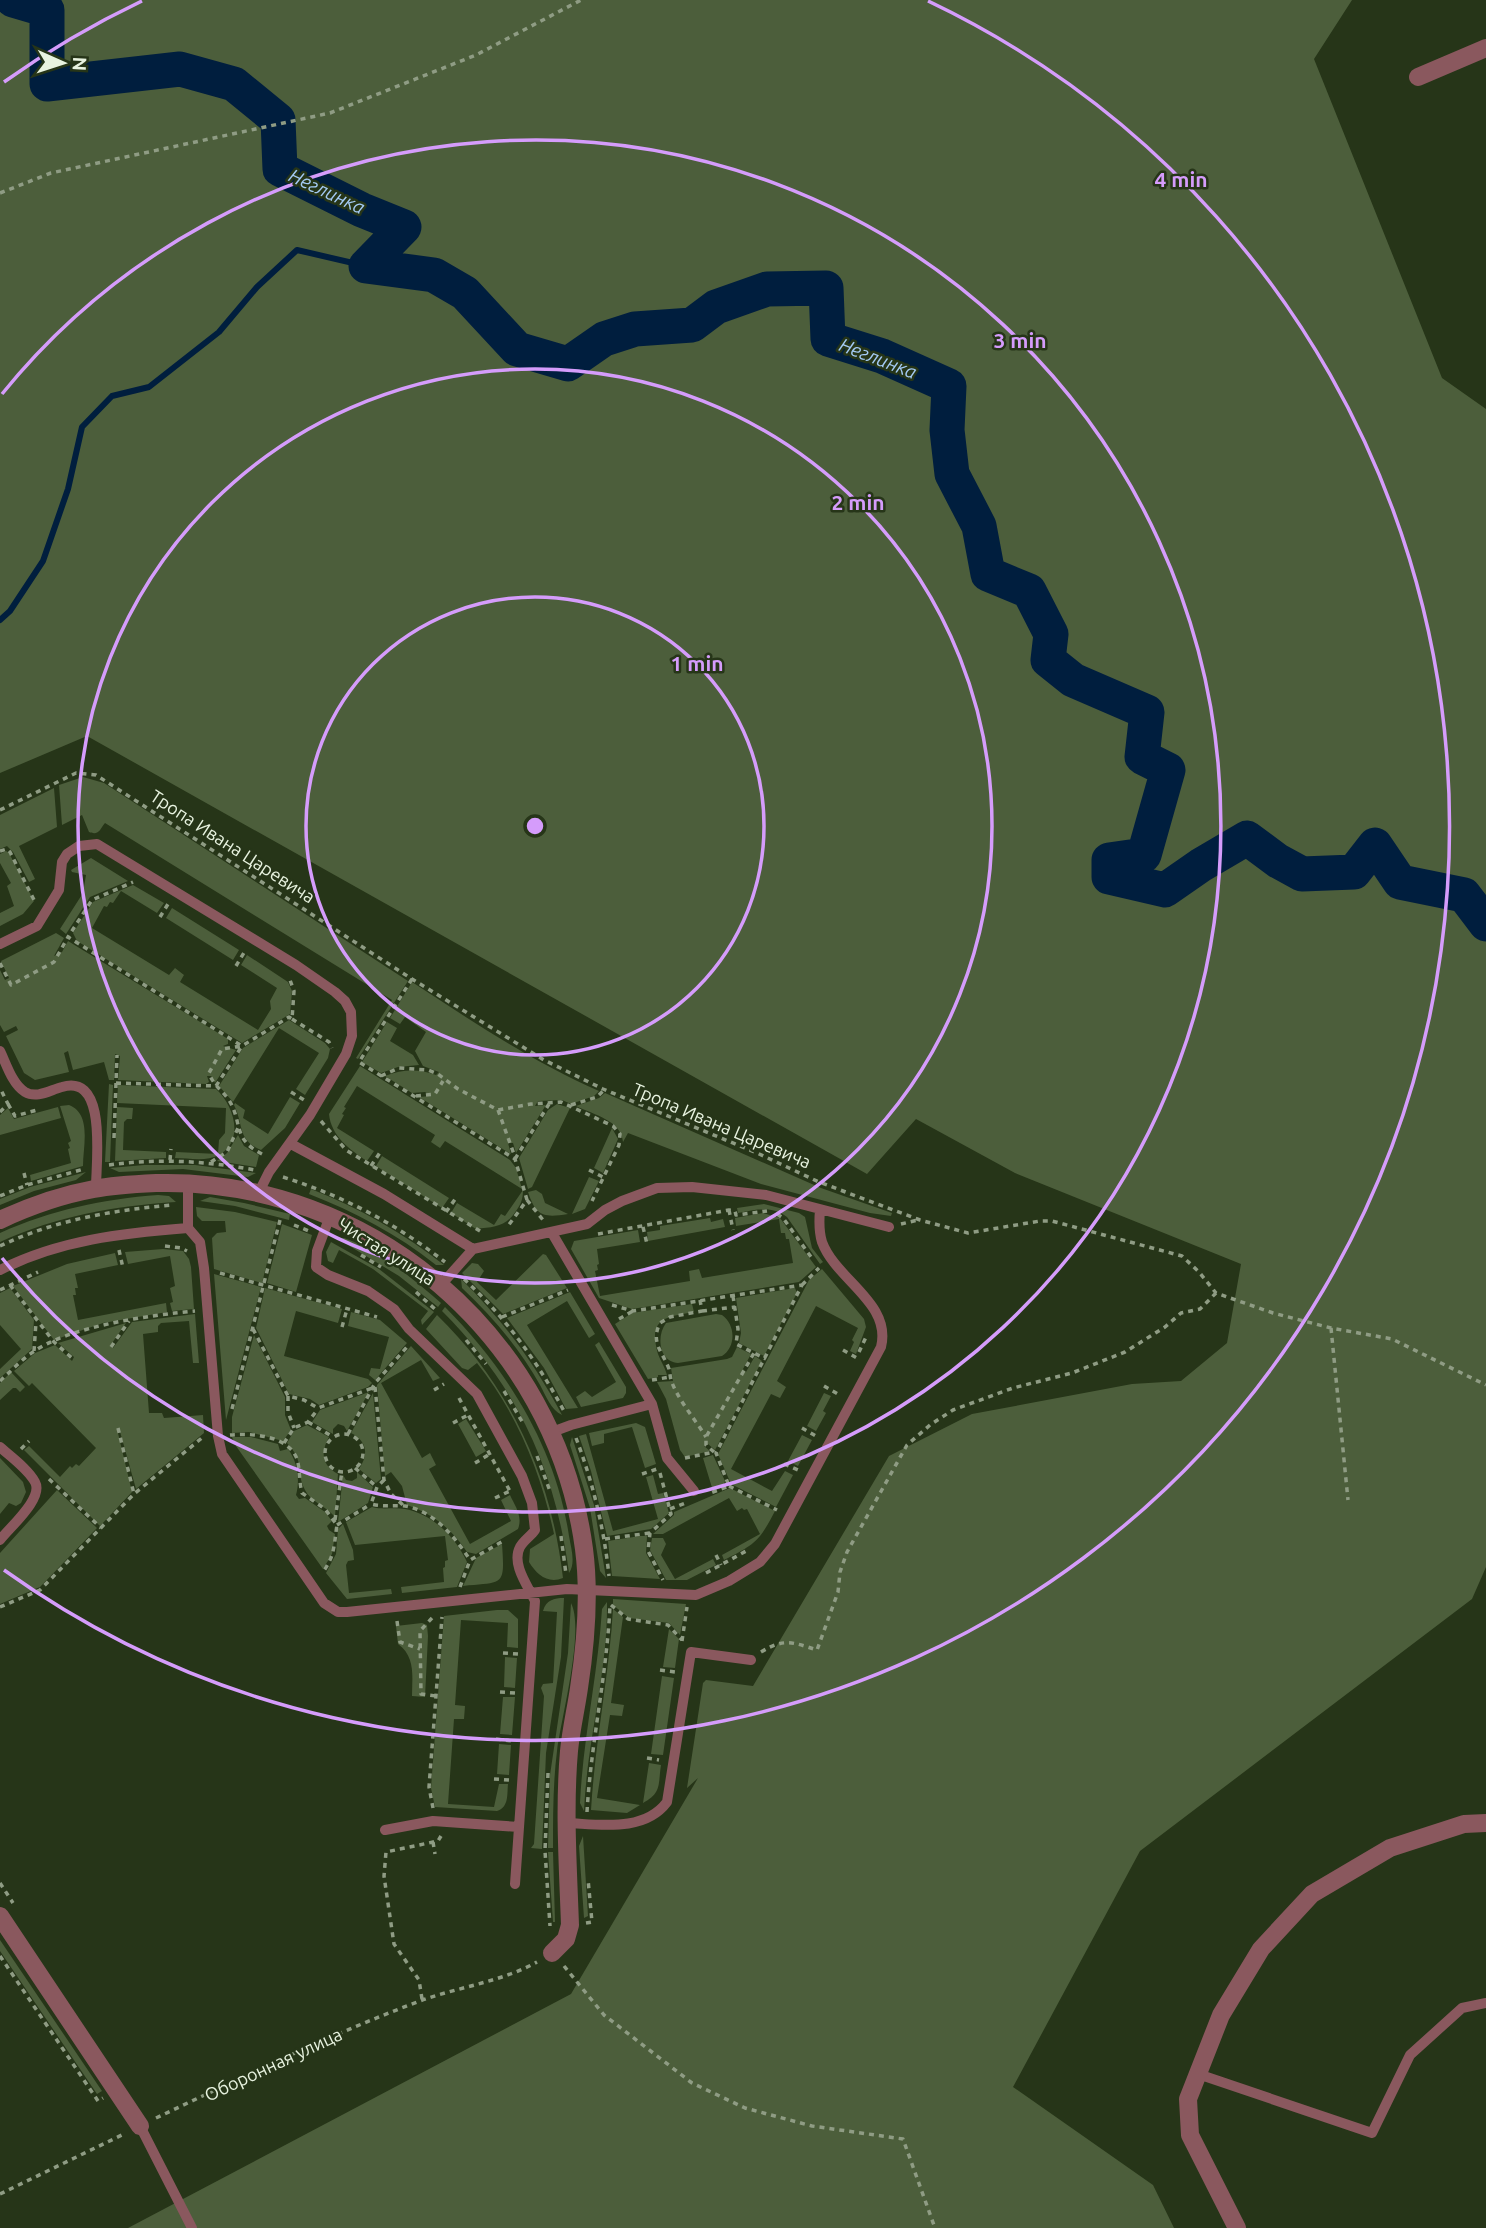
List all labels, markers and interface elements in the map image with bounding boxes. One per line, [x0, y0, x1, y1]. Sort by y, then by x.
north arrow [28, 28, 98, 98]
text: N [69, 56, 91, 72]
water label: Неглинка [286, 164, 368, 218]
text: 4 min [1154, 167, 1208, 191]
text: 3 min [993, 328, 1047, 352]
water label: Неглинка [836, 333, 920, 383]
text: 2 min [831, 490, 885, 514]
text: 1 min [670, 651, 724, 675]
street label: Тропа Ивана Царевича [147, 785, 319, 907]
centre of rings [523, 814, 547, 838]
street label: Тропа Ивана Царевича [630, 1078, 814, 1172]
street label: Чистая улица [335, 1213, 439, 1289]
street label: Оборонная улица [201, 2023, 345, 2105]

